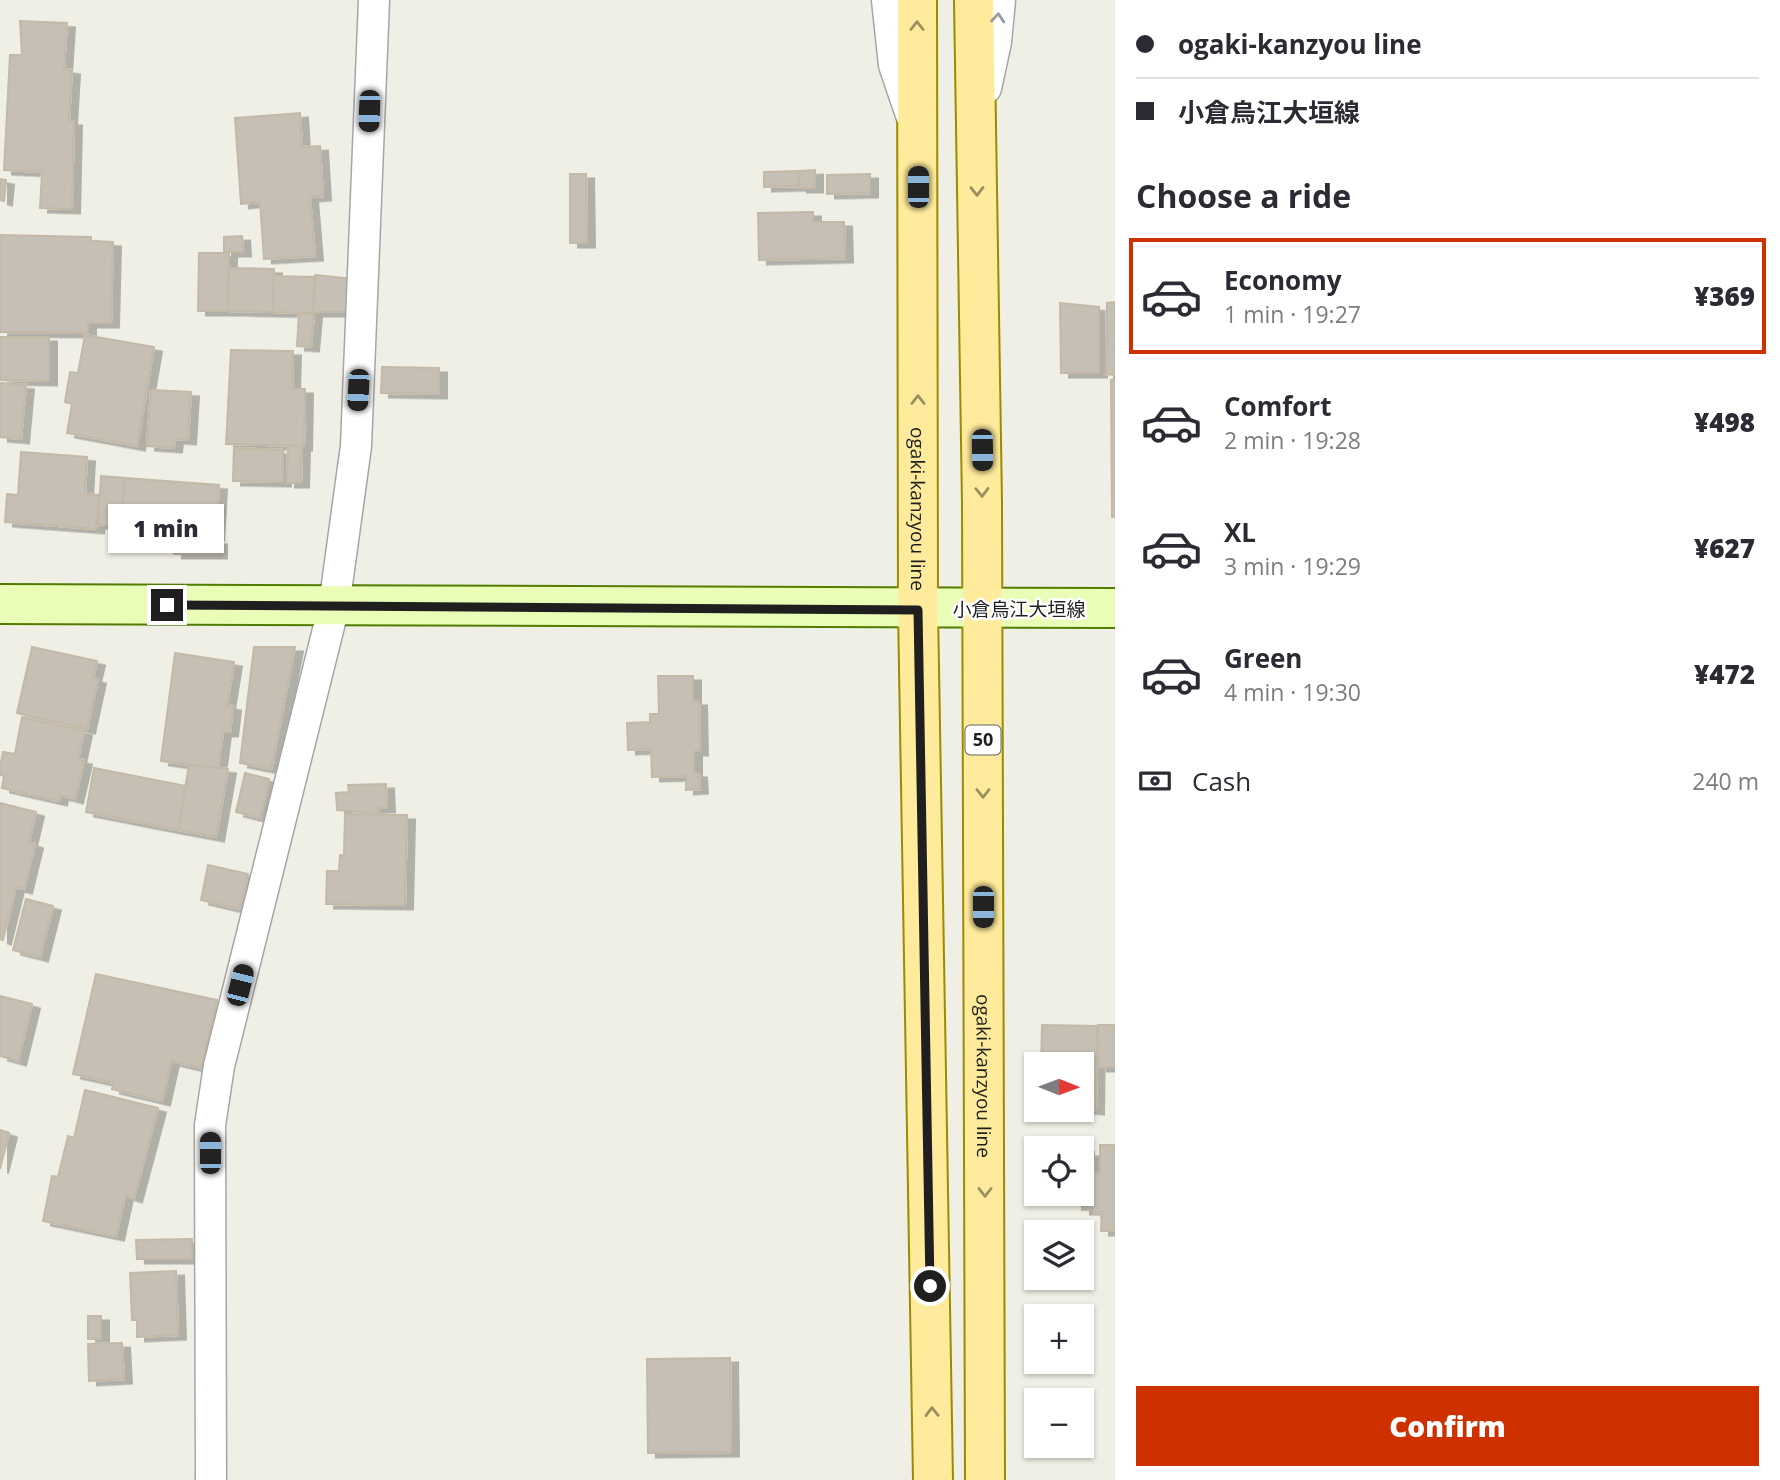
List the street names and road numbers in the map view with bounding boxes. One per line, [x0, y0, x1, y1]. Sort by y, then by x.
street label: ogaki-kanzyou line [905, 427, 931, 591]
street label: 小倉烏江大垣線 [952, 596, 1086, 622]
road number: 50 [965, 726, 1000, 754]
street label: ogaki-kanzyou line [971, 994, 997, 1158]

